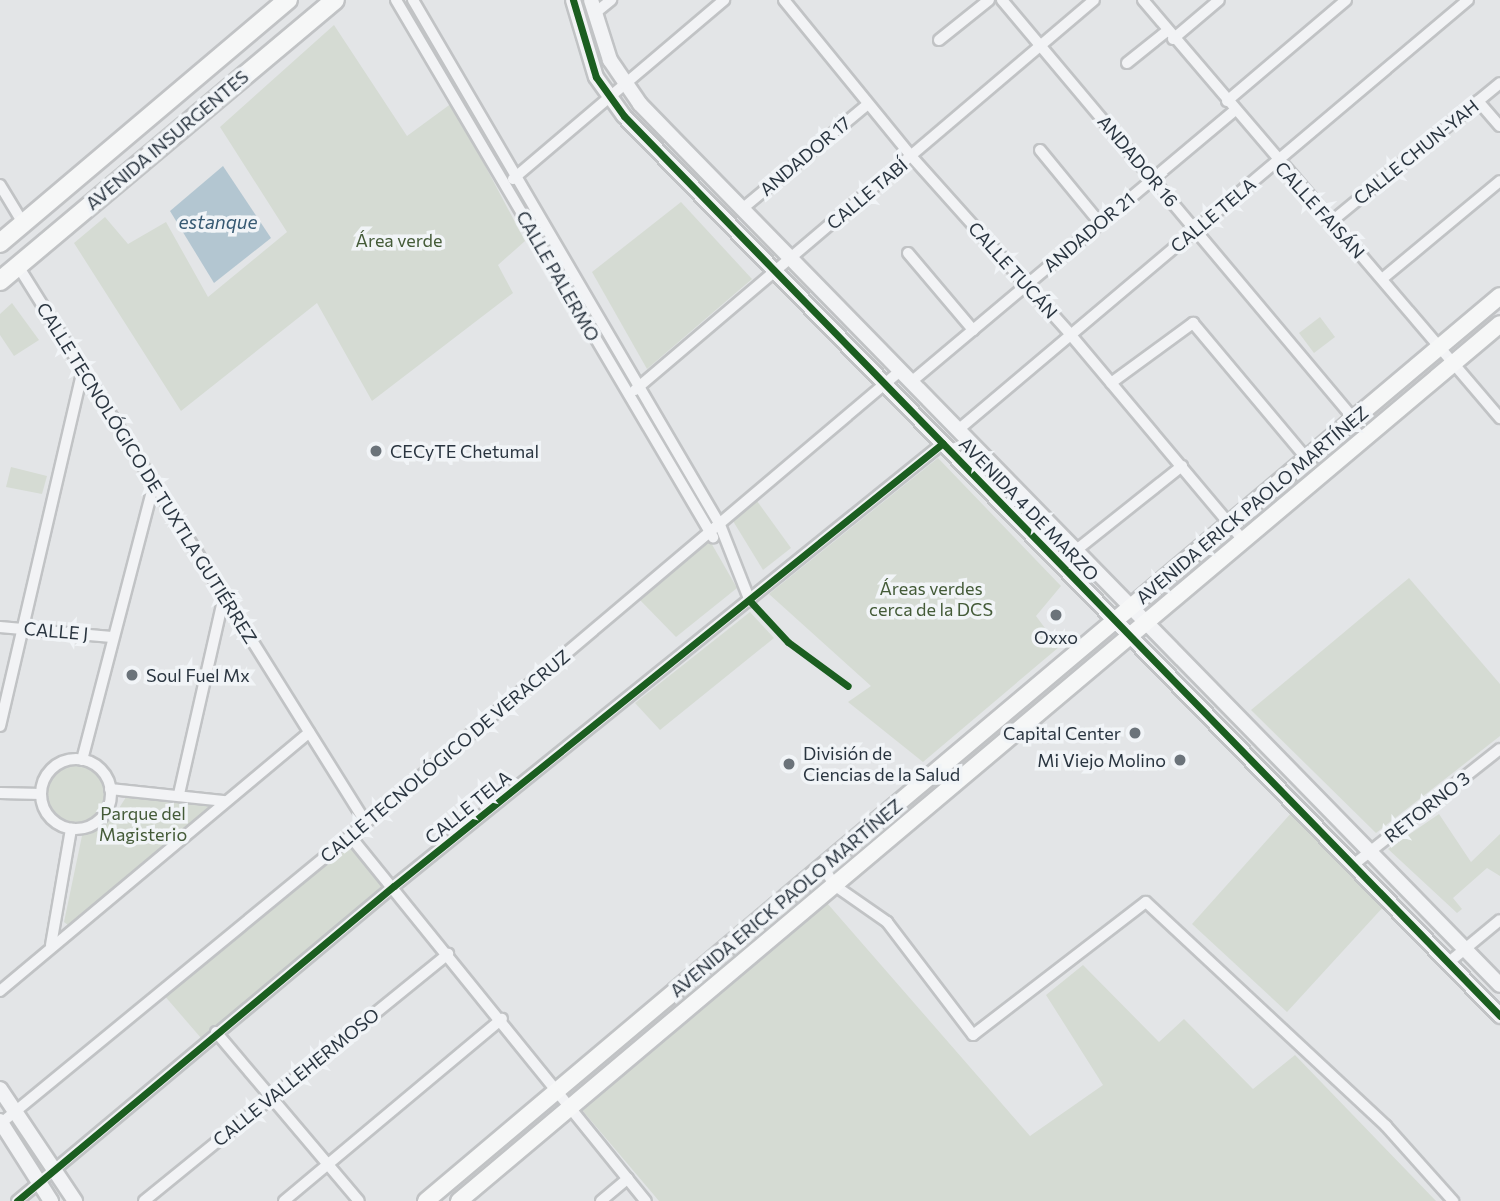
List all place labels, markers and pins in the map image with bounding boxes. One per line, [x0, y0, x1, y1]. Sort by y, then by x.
place label: CECyTE Chetumal [390, 440, 539, 462]
marker: CECyTE Chetumal [368, 443, 384, 459]
marker: Oxxo [1048, 607, 1064, 623]
place label: Oxxo [1034, 626, 1078, 648]
place label: Soul Fuel Mx [146, 664, 250, 686]
marker: Soul Fuel Mx [124, 667, 140, 683]
place label: Capital Center [1003, 722, 1121, 744]
marker: Capital Center [1127, 725, 1143, 741]
place label: División de Ciencias de la Salud [803, 743, 960, 786]
place label: Mi Viejo Molino [1037, 749, 1166, 771]
marker: Mi Viejo Molino [1172, 752, 1188, 768]
marker: División de Ciencias de la Salud [781, 756, 797, 772]

